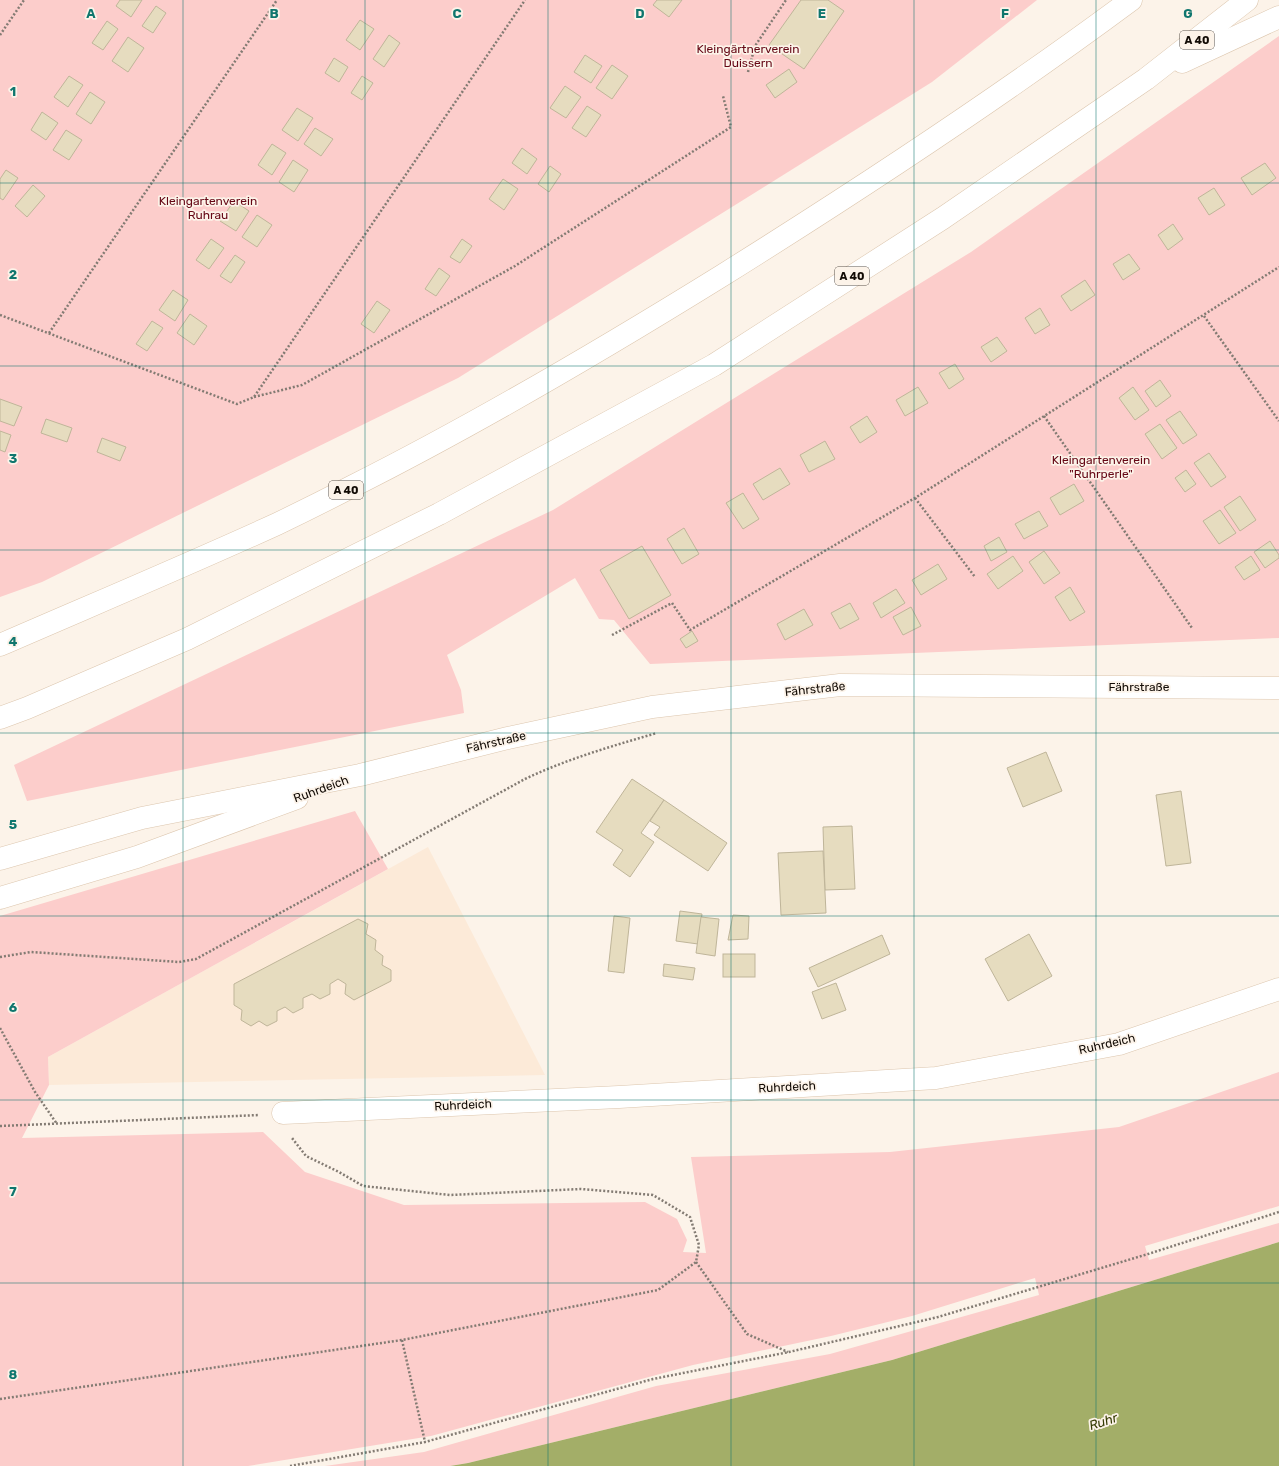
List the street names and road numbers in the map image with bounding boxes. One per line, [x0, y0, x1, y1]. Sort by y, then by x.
road number: A 40 [1180, 31, 1214, 49]
road number: A 40 [835, 267, 869, 285]
road number: A 40 [329, 481, 363, 499]
street label: Fährstraße [784, 679, 846, 699]
street label: Fährstraße [1109, 680, 1170, 694]
street label: Fährstraße [465, 728, 527, 756]
street label: Ruhrdeich [292, 773, 350, 805]
street label: Ruhrdeich [1077, 1031, 1137, 1057]
street label: Ruhrdeich [758, 1079, 816, 1095]
street label: Ruhrdeich [434, 1097, 492, 1113]

